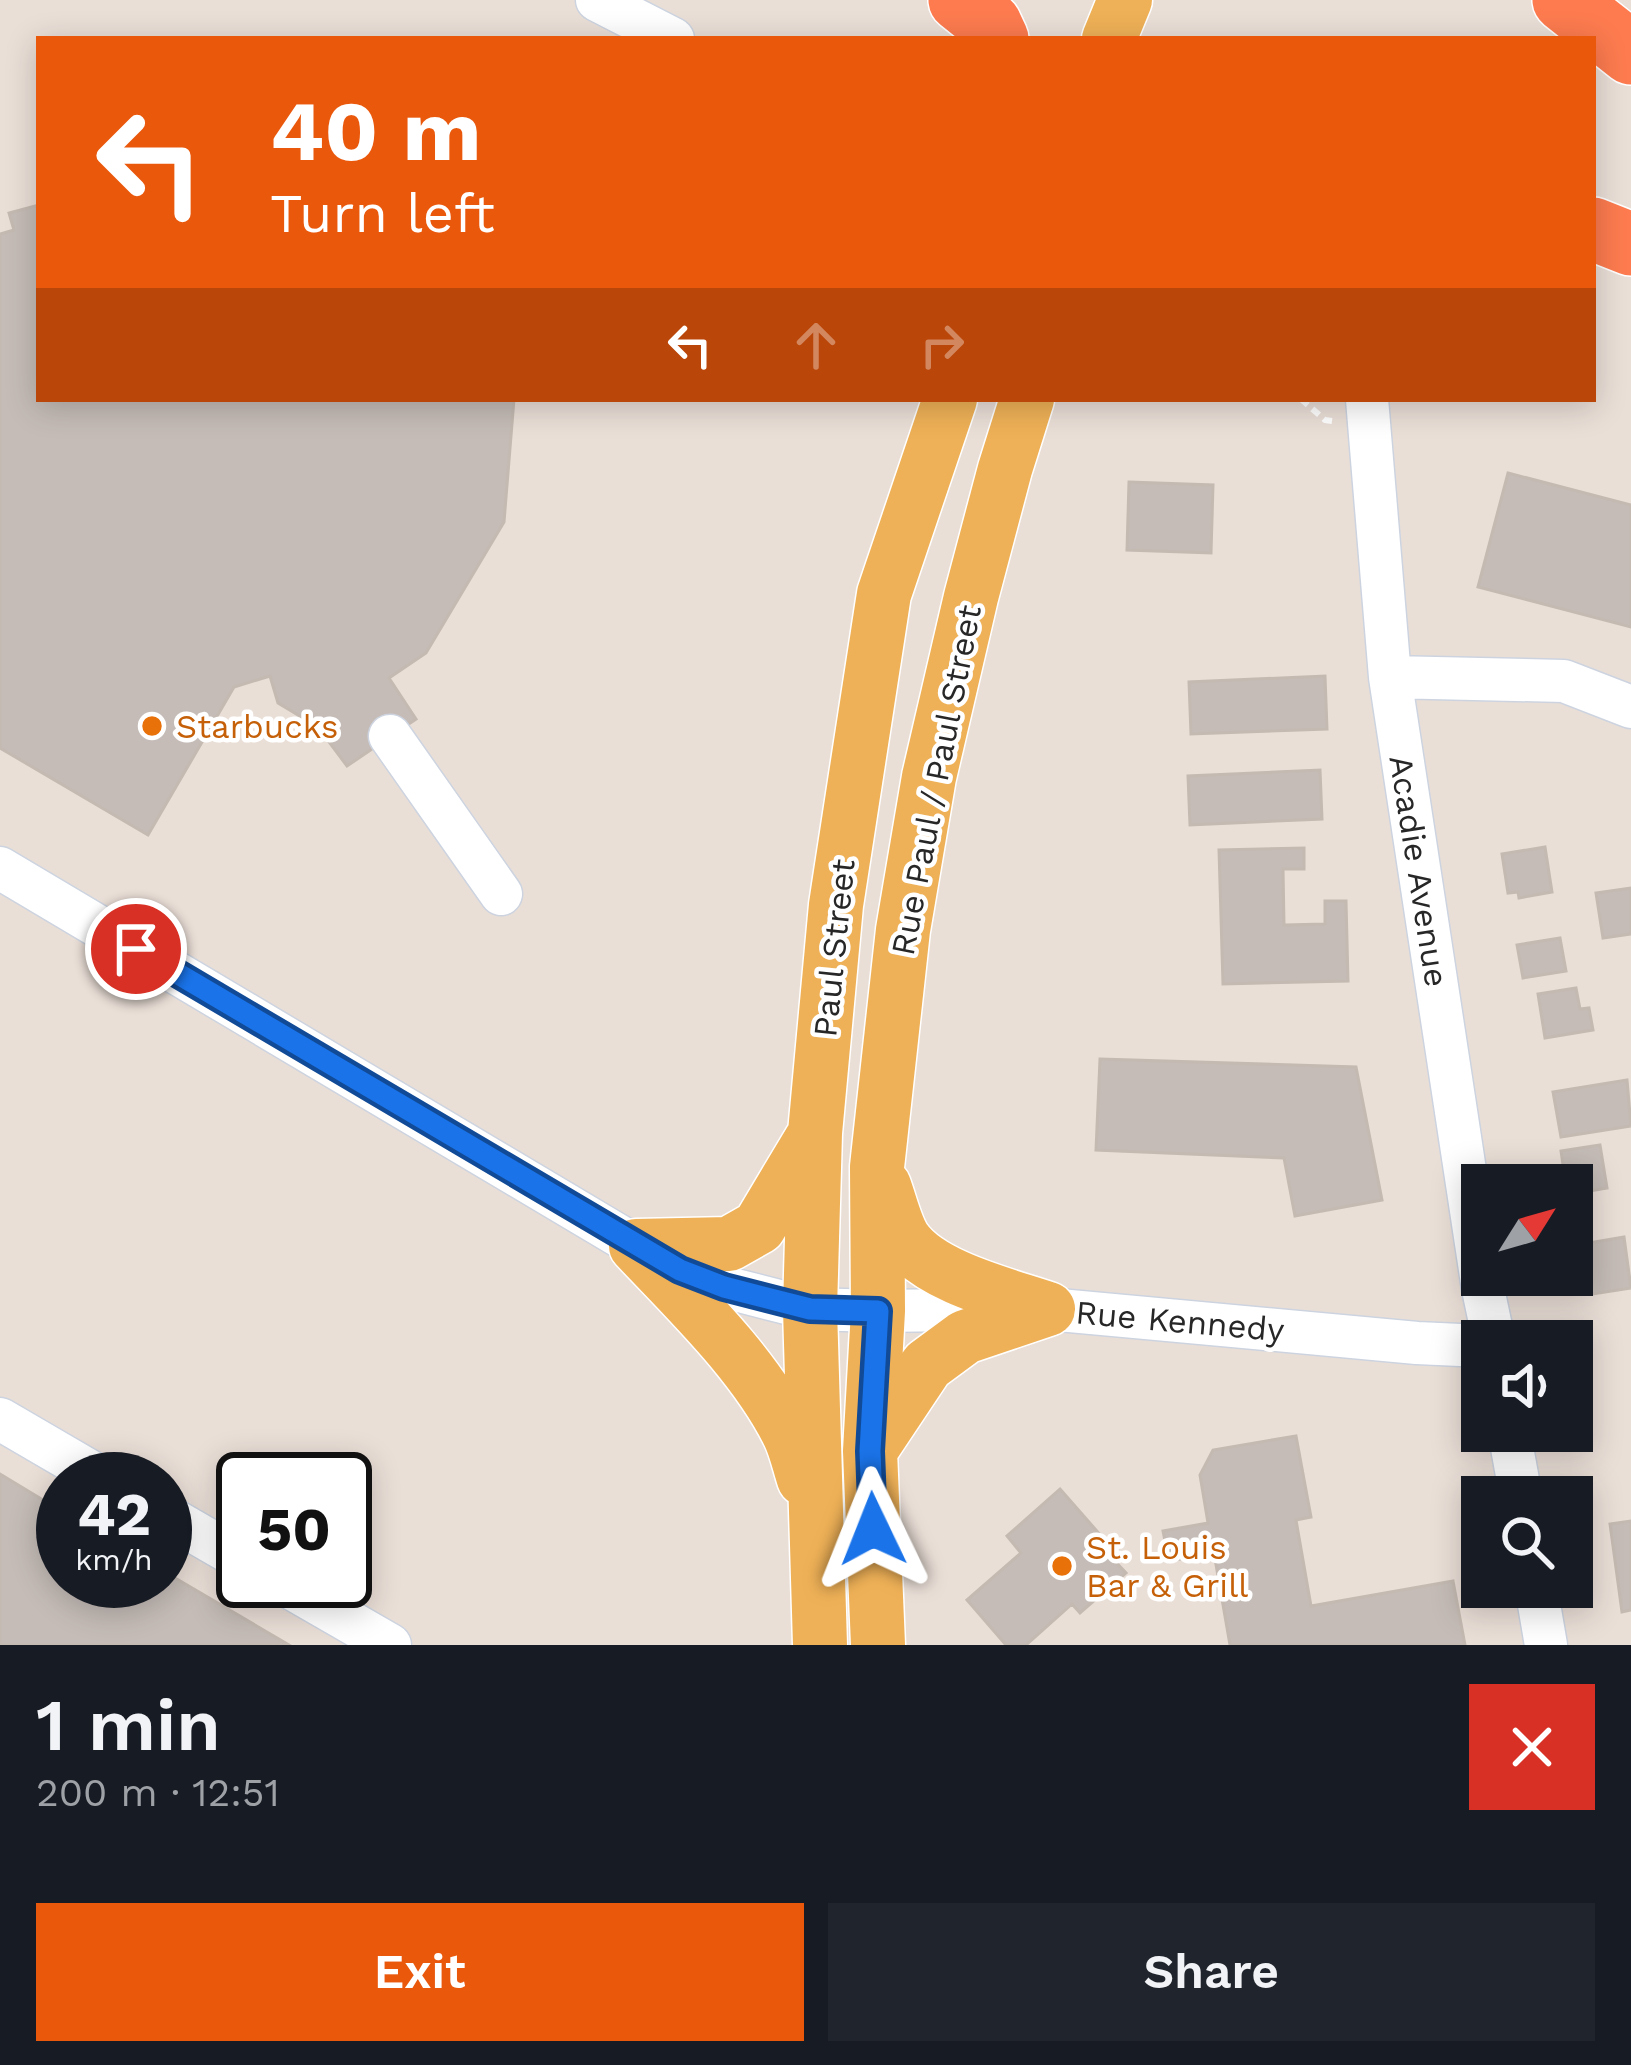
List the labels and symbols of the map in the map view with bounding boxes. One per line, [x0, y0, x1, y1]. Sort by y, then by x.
street label: Rue Paul / Paul Street [883, 601, 989, 958]
place label: Starbucks [176, 707, 338, 746]
marker: Starbucks [139, 713, 165, 739]
street label: Acadie Avenue [1381, 752, 1457, 990]
street label: Paul Street [805, 857, 863, 1039]
pin [85, 898, 187, 1000]
north arrow [1461, 1164, 1593, 1296]
street label: Rue Kennedy [1074, 1292, 1286, 1350]
speed limit sign: 50 [216, 1452, 372, 1608]
position arrow [810, 1466, 936, 1592]
place label: St. Louis Bar & Grill [1086, 1528, 1248, 1605]
marker: St. Louis Bar & Grill [1049, 1553, 1075, 1579]

